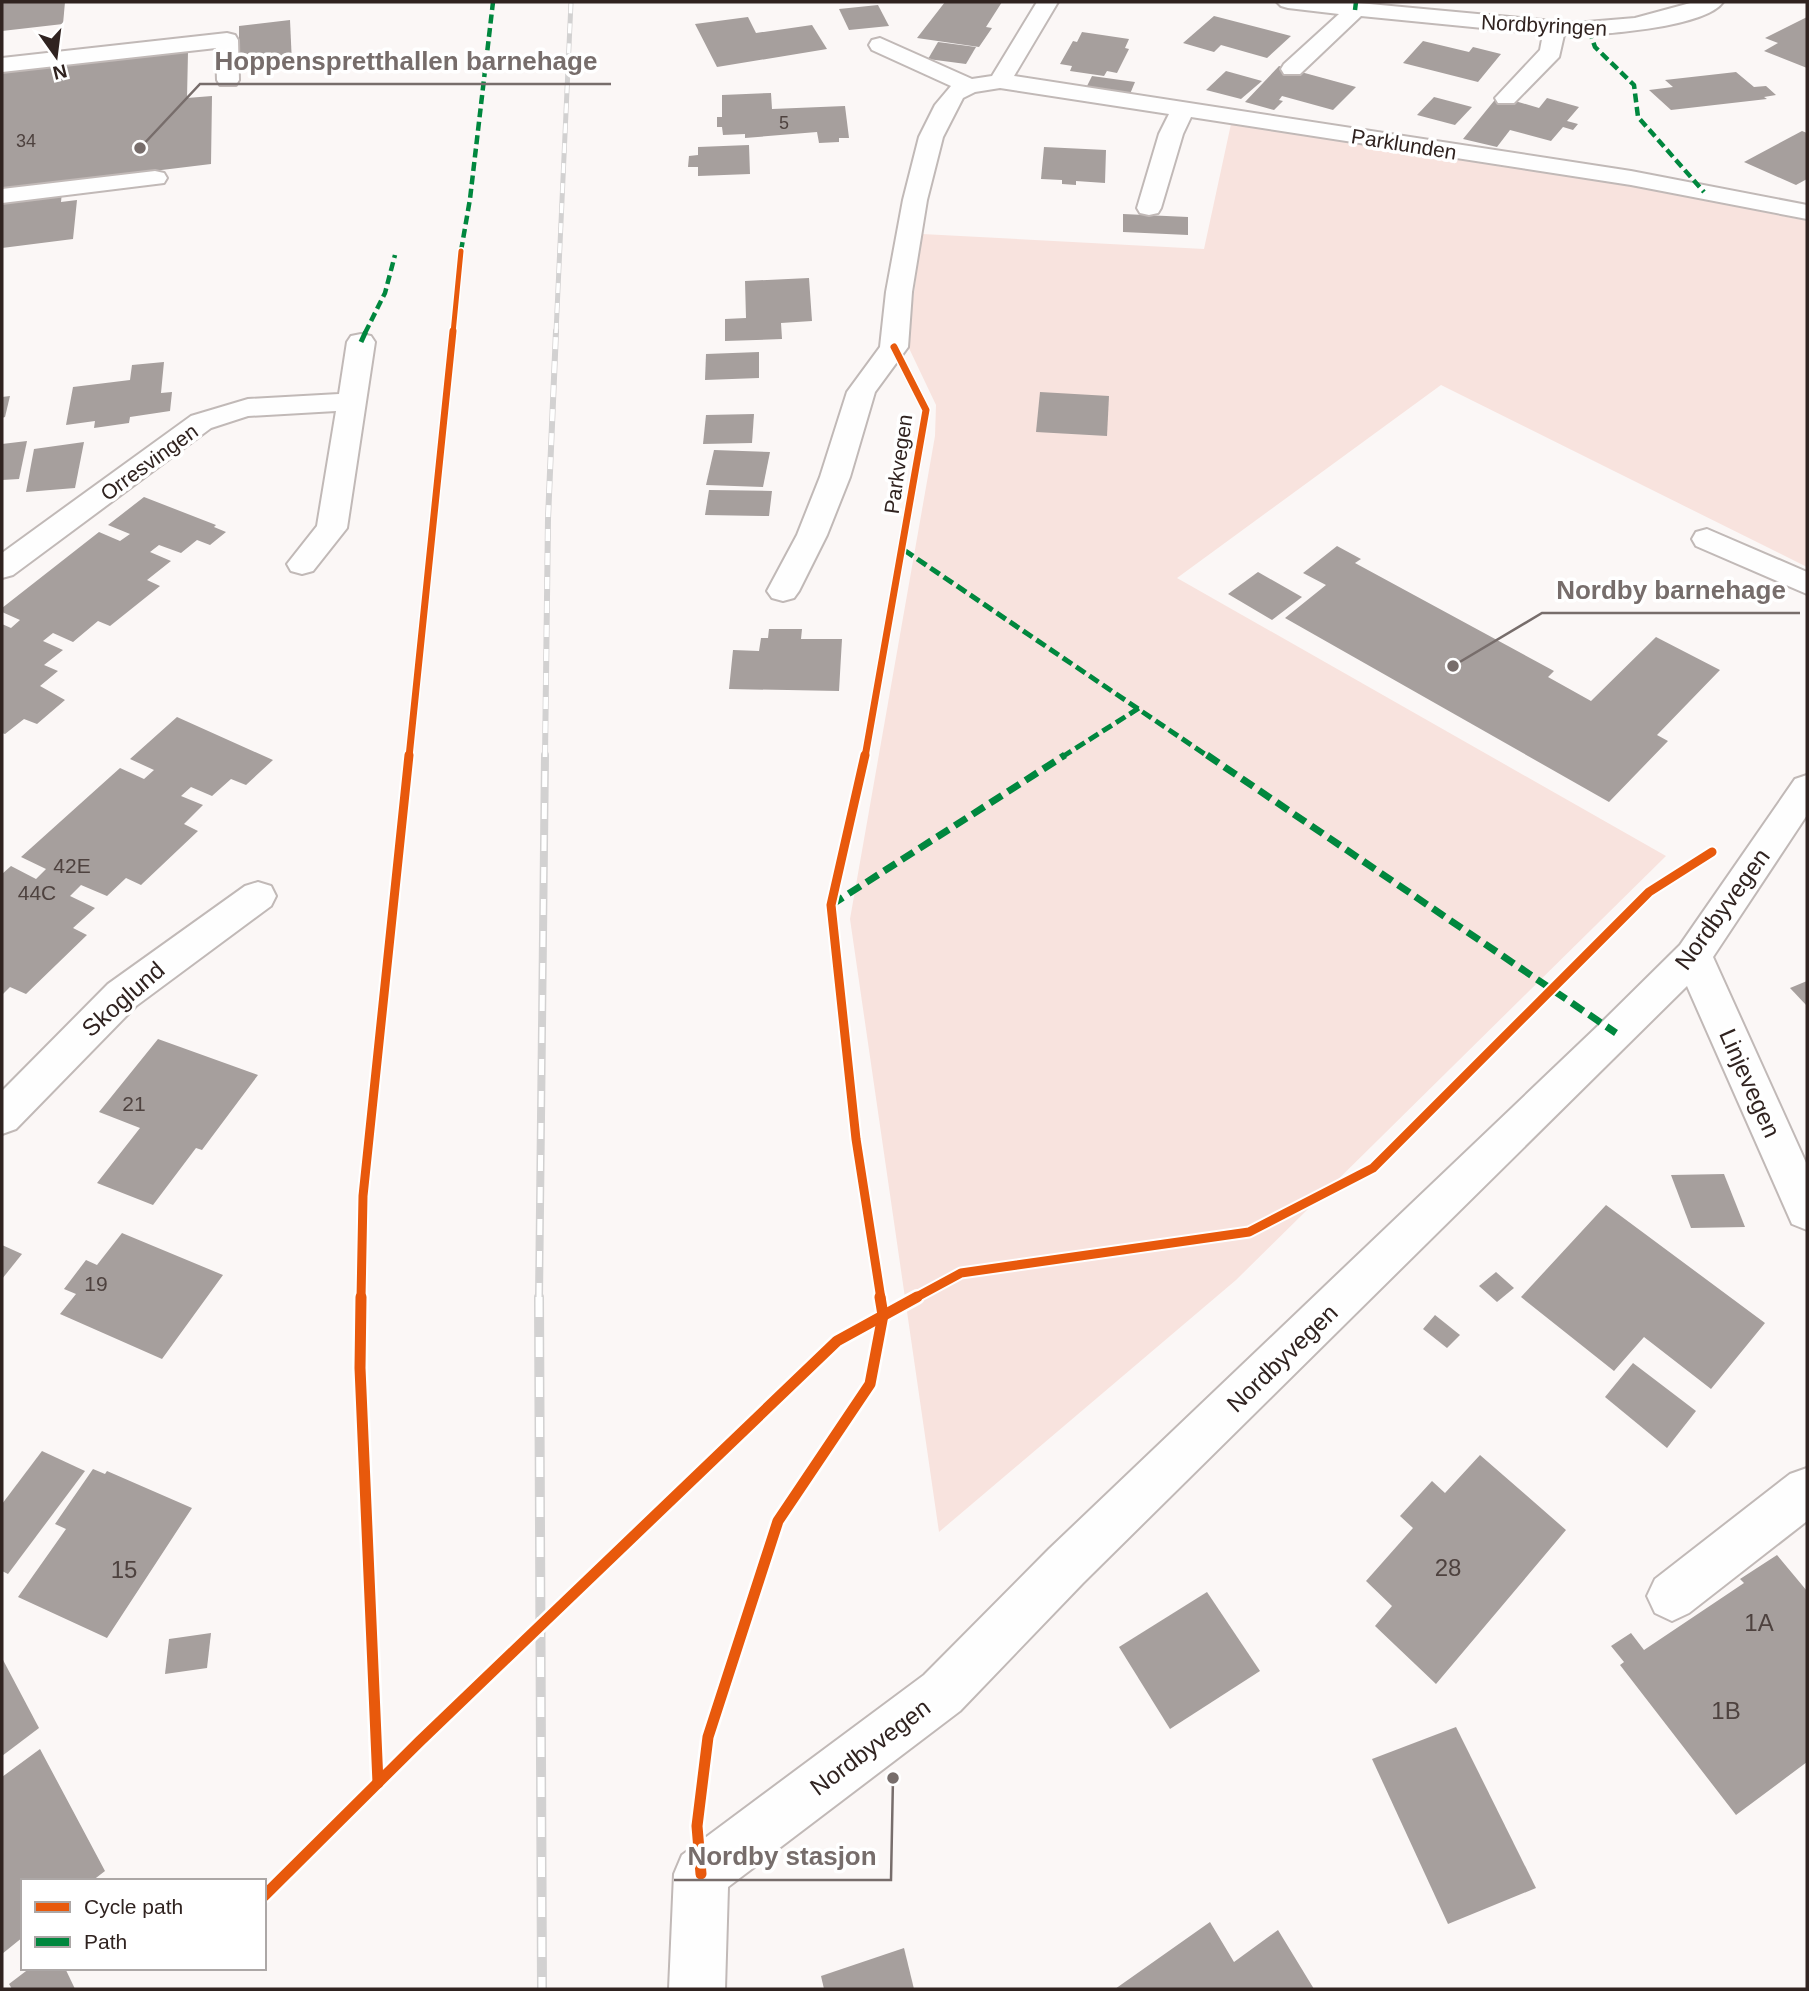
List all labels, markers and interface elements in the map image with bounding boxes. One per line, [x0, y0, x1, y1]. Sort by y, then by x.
street label: Nordbyringen [1480, 10, 1608, 40]
north arrow [21, 21, 91, 91]
callout: Hoppenspretthallen barnehage [200, 37, 611, 84]
text: Hoppenspretthallen barnehage [215, 46, 597, 76]
text: N [51, 60, 69, 84]
house number: 5 [779, 113, 789, 133]
street label: Parklunden [1350, 124, 1458, 164]
house number: 34 [16, 131, 36, 151]
street label: Parkvegen [880, 413, 916, 515]
street label: Orresvingen [96, 419, 202, 505]
callout: Nordby barnehage [1542, 566, 1800, 613]
text: Nordby barnehage [1556, 575, 1786, 605]
street label: Nordbyvegen [1669, 843, 1775, 975]
house number: 42E [53, 854, 91, 877]
house number: 44C [18, 881, 56, 904]
street label: Skoglund [76, 956, 170, 1042]
street label: Linjevegen [1714, 1024, 1786, 1142]
house number: 21 [122, 1092, 146, 1115]
house number: 19 [84, 1272, 108, 1295]
street label: Nordbyvegen [1221, 1299, 1343, 1417]
house number: 28 [1435, 1554, 1461, 1581]
house number: 15 [111, 1556, 137, 1583]
house number: 1A [1744, 1609, 1774, 1636]
street label: Nordbyvegen [805, 1693, 935, 1801]
house number: 1B [1711, 1697, 1741, 1724]
callout: Nordby stasjon [674, 1833, 891, 1880]
text: Nordby stasjon [687, 1841, 877, 1871]
legend [21, 1879, 266, 1970]
text: Cycle path [84, 1895, 183, 1918]
text: Path [84, 1930, 127, 1953]

